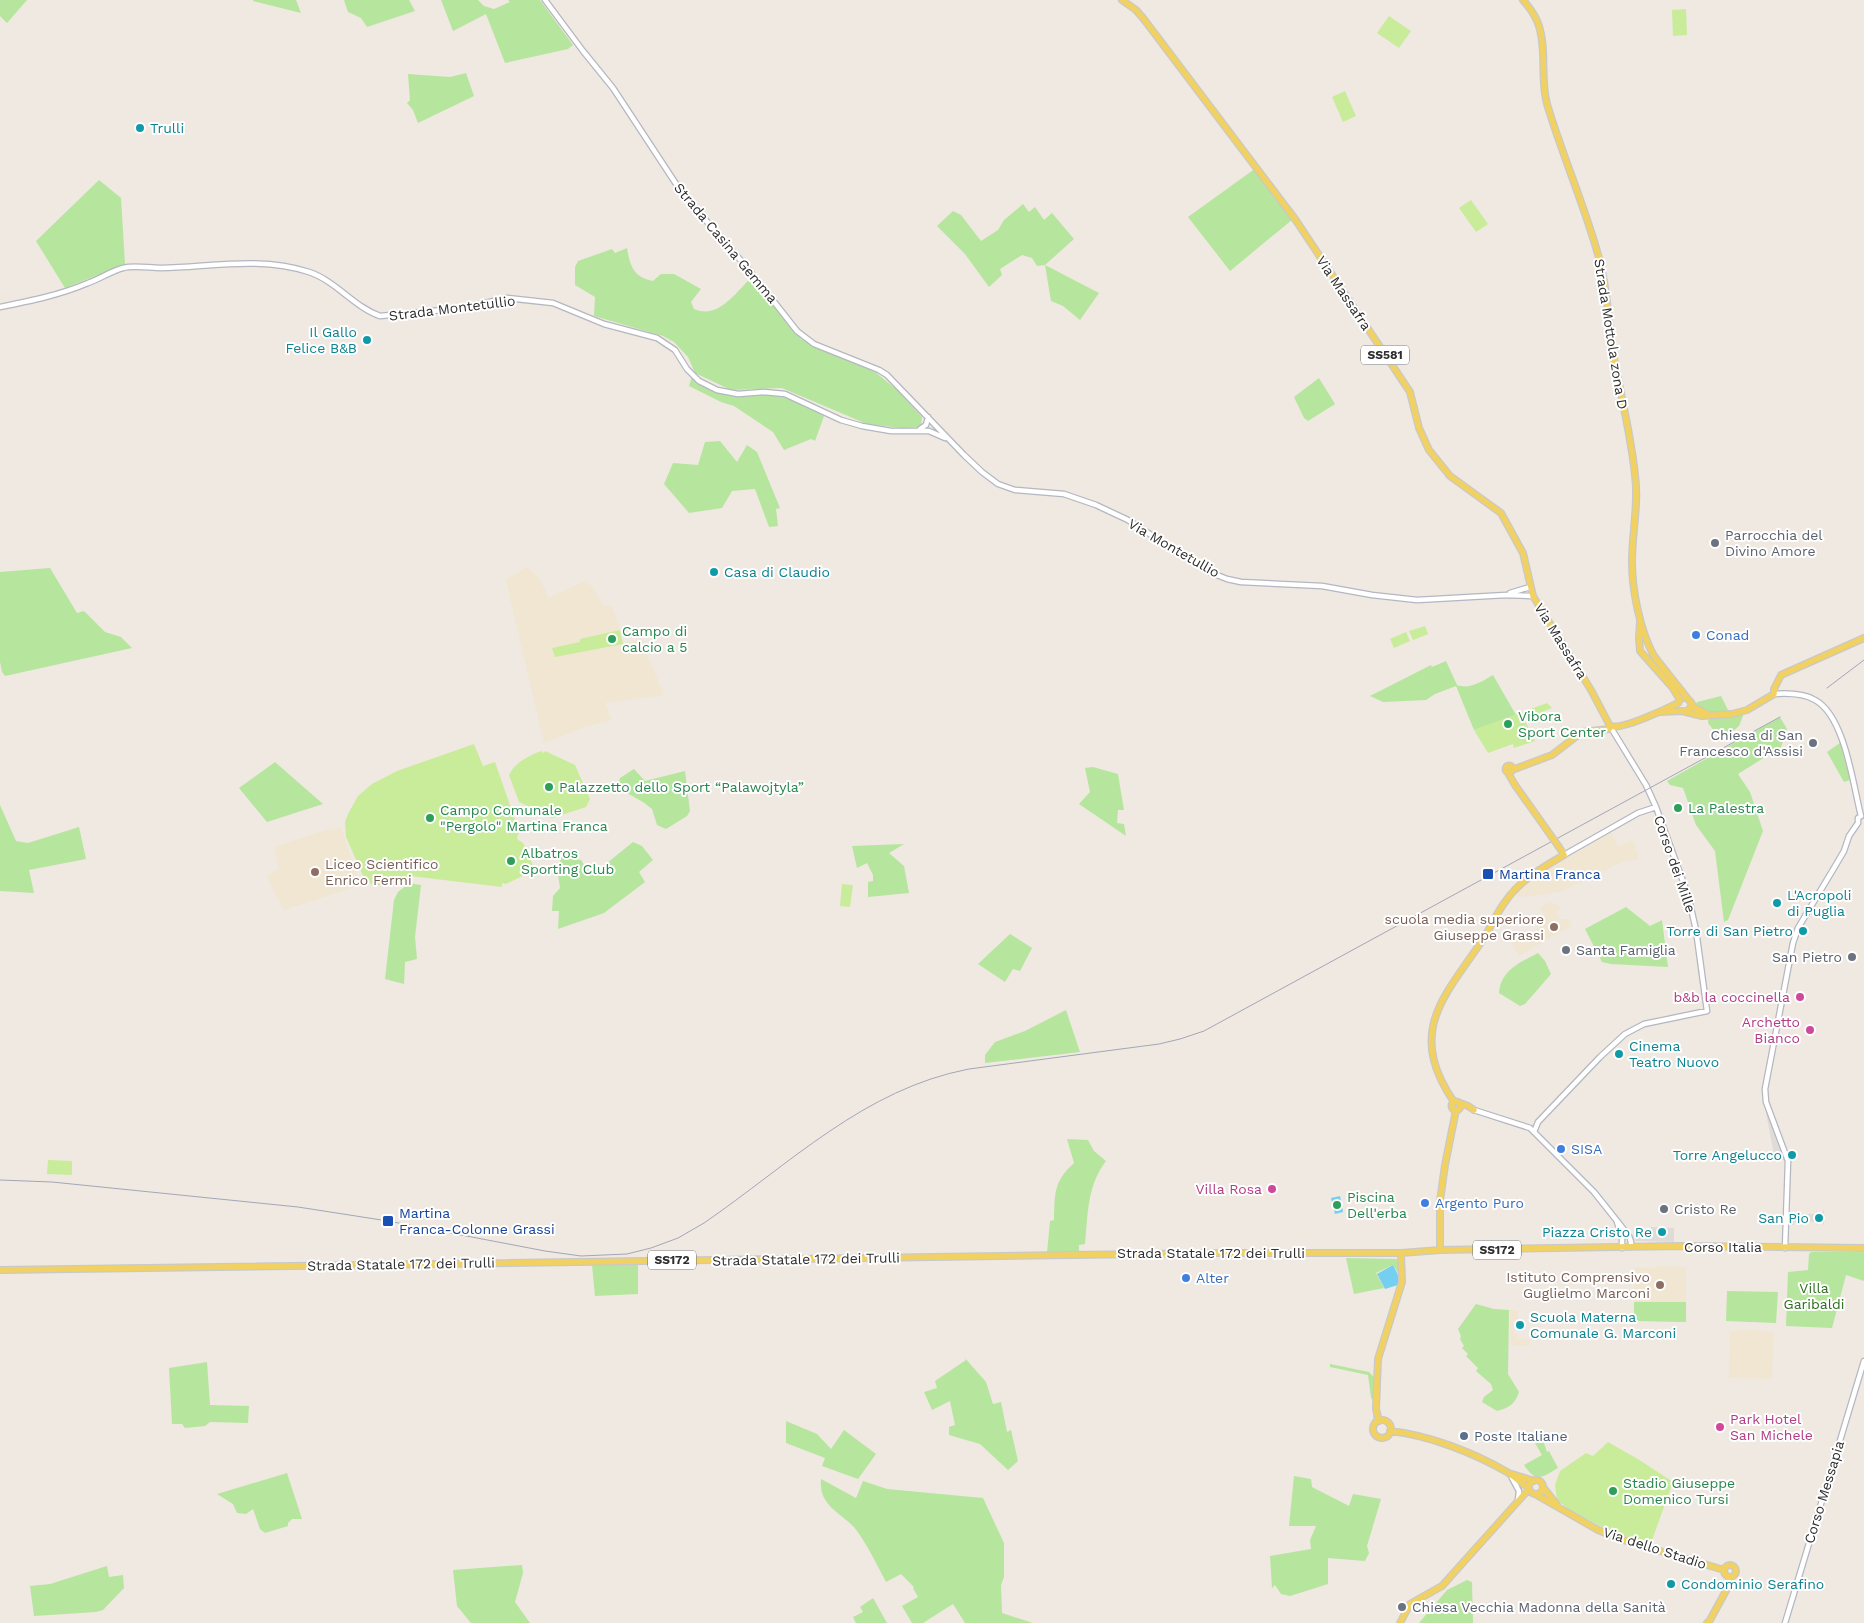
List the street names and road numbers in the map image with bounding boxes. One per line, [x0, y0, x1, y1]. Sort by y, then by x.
street label: Strada Casina Gemma [671, 180, 781, 306]
street label: Via Massafra [1313, 253, 1375, 333]
street label: Strada Mottola zona D [1591, 258, 1631, 410]
street label: Strada Montetullio [388, 292, 516, 324]
road number: SS581 [1361, 346, 1409, 364]
street label: Via Montetullio [1125, 515, 1223, 581]
street label: Via Massafra [1531, 600, 1591, 682]
street label: Corso dei Mille [1651, 813, 1699, 915]
street label: Corso Italia [1684, 1239, 1762, 1255]
road number: SS172 [1473, 1240, 1521, 1260]
street label: Strada Statale 172 dei Trulli [1117, 1245, 1305, 1261]
street label: Strada Statale 172 dei Trulli [712, 1249, 900, 1269]
road number: SS172 [648, 1250, 696, 1270]
street label: Strada Statale 172 dei Trulli [307, 1254, 495, 1274]
street label: Corso Messapia [1801, 1438, 1847, 1546]
street label: Via dello Stadio [1601, 1524, 1709, 1572]

